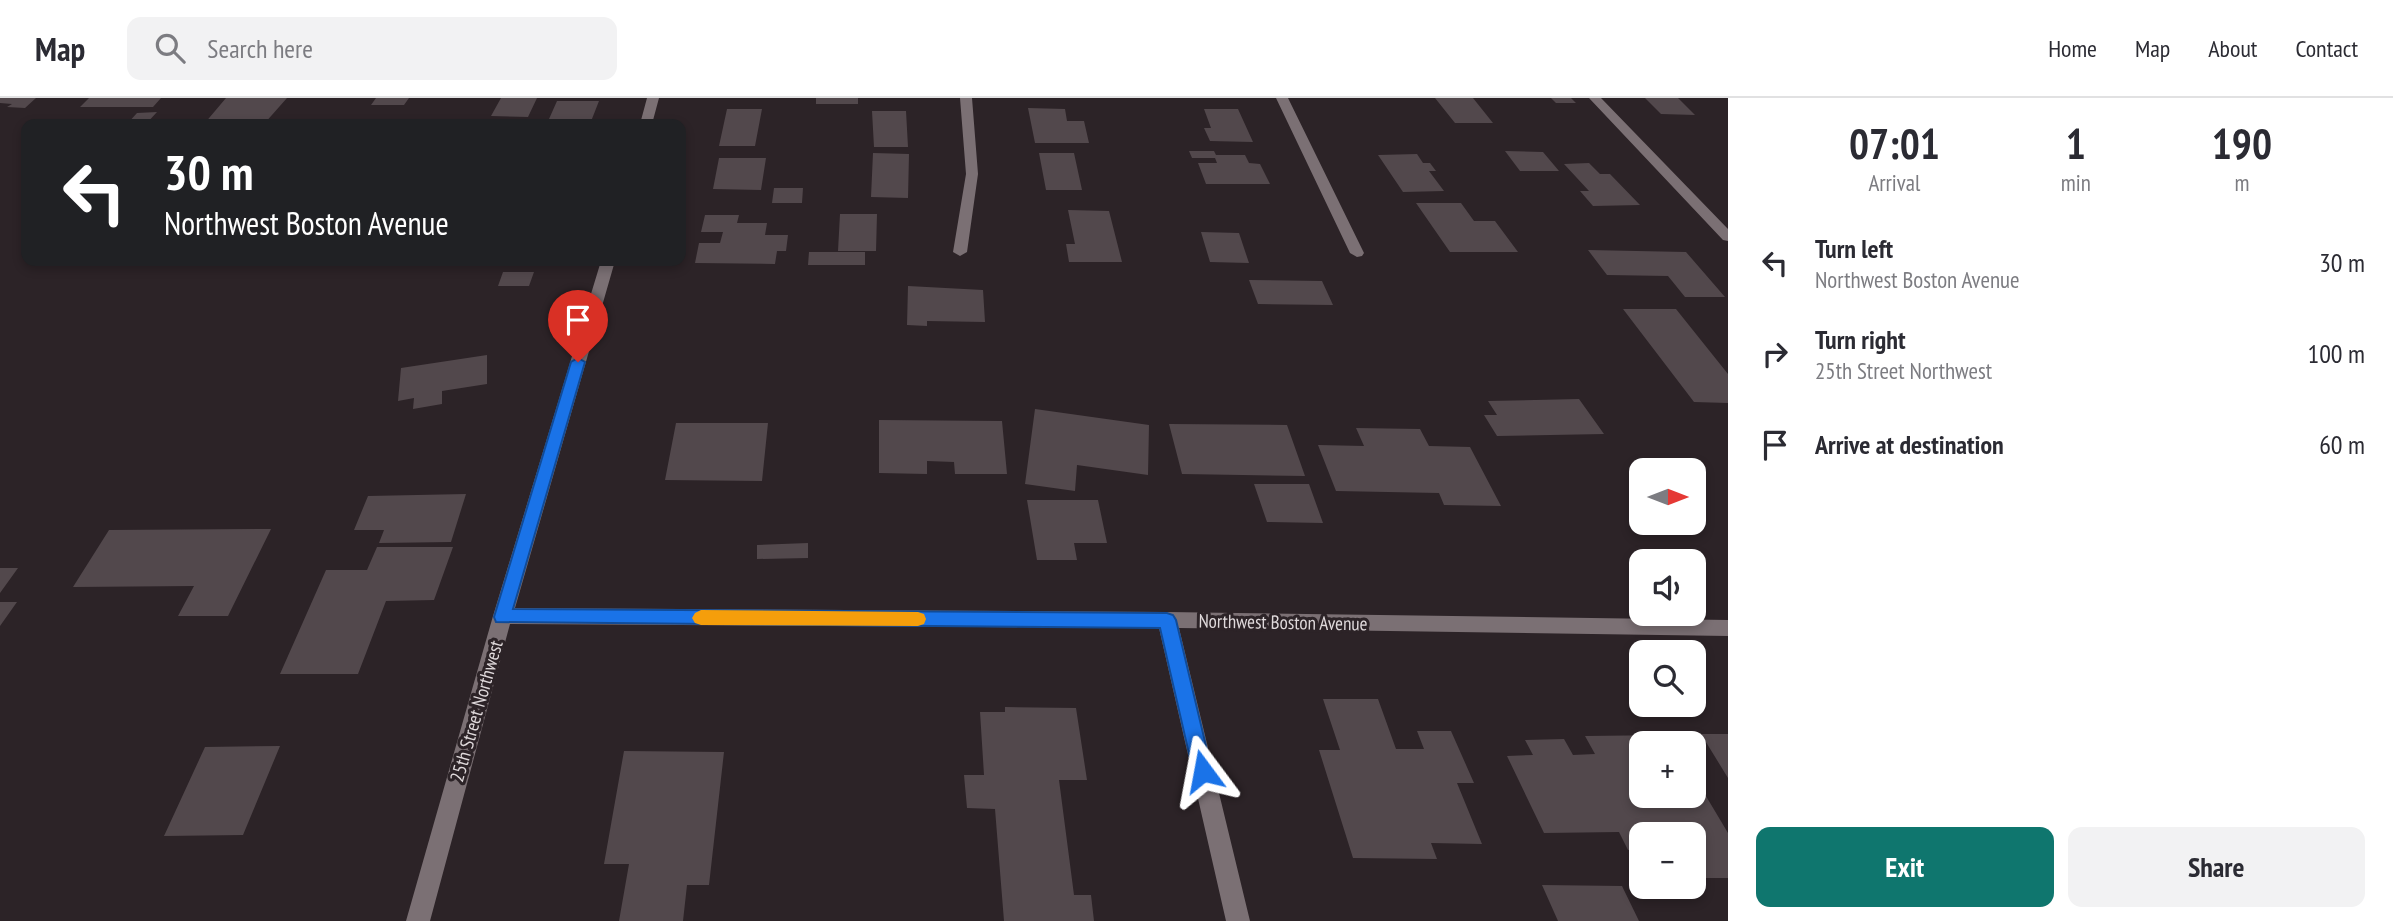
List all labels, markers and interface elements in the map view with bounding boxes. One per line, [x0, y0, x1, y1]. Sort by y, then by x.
search box [127, 17, 617, 80]
text: Map [35, 27, 85, 70]
icon: search [151, 29, 189, 67]
text: Search here [207, 32, 313, 65]
text: Home [2048, 33, 2097, 64]
text: Map [2135, 33, 2170, 64]
text: About [2208, 33, 2257, 64]
text: Contact [2295, 33, 2358, 64]
text: 07:01 [1849, 116, 1940, 171]
text: 1 [2066, 116, 2086, 171]
text: 190 [2212, 116, 2272, 171]
text: 30 m [164, 140, 253, 204]
icon: left [49, 147, 140, 238]
text: Arrival [1868, 168, 1920, 197]
text: min [2061, 168, 2091, 197]
text: m [2234, 168, 2249, 197]
text: Northwest Boston Avenue [164, 202, 449, 244]
text: Turn left [1815, 232, 1893, 265]
icon: left [1756, 244, 1794, 282]
text: 30 m [2319, 246, 2365, 279]
text: Northwest Boston Avenue [1815, 265, 2020, 294]
pin [548, 290, 608, 362]
icon: arrive [559, 301, 597, 339]
text: Turn right [1815, 323, 1906, 356]
icon: right [1756, 335, 1794, 373]
text: 100 m [2307, 337, 2365, 370]
text: 25th Street Northwest [1815, 356, 1992, 385]
icon: arrive [1756, 426, 1794, 464]
text: Arrive at destination [1815, 428, 2004, 461]
text: 60 m [2319, 428, 2365, 461]
north arrow [1629, 458, 1706, 536]
map controls [1629, 458, 1706, 899]
button: sound [1629, 549, 1706, 626]
street label: Northwest Boston Avenue [1198, 609, 1368, 635]
street label: 25th Street Northwest [444, 637, 508, 785]
button: search [1629, 640, 1706, 717]
button: + [1629, 731, 1706, 808]
position arrow [1166, 734, 1240, 808]
button: − [1629, 822, 1706, 899]
button: Exit [1756, 827, 2054, 907]
button: Share [2068, 827, 2365, 907]

